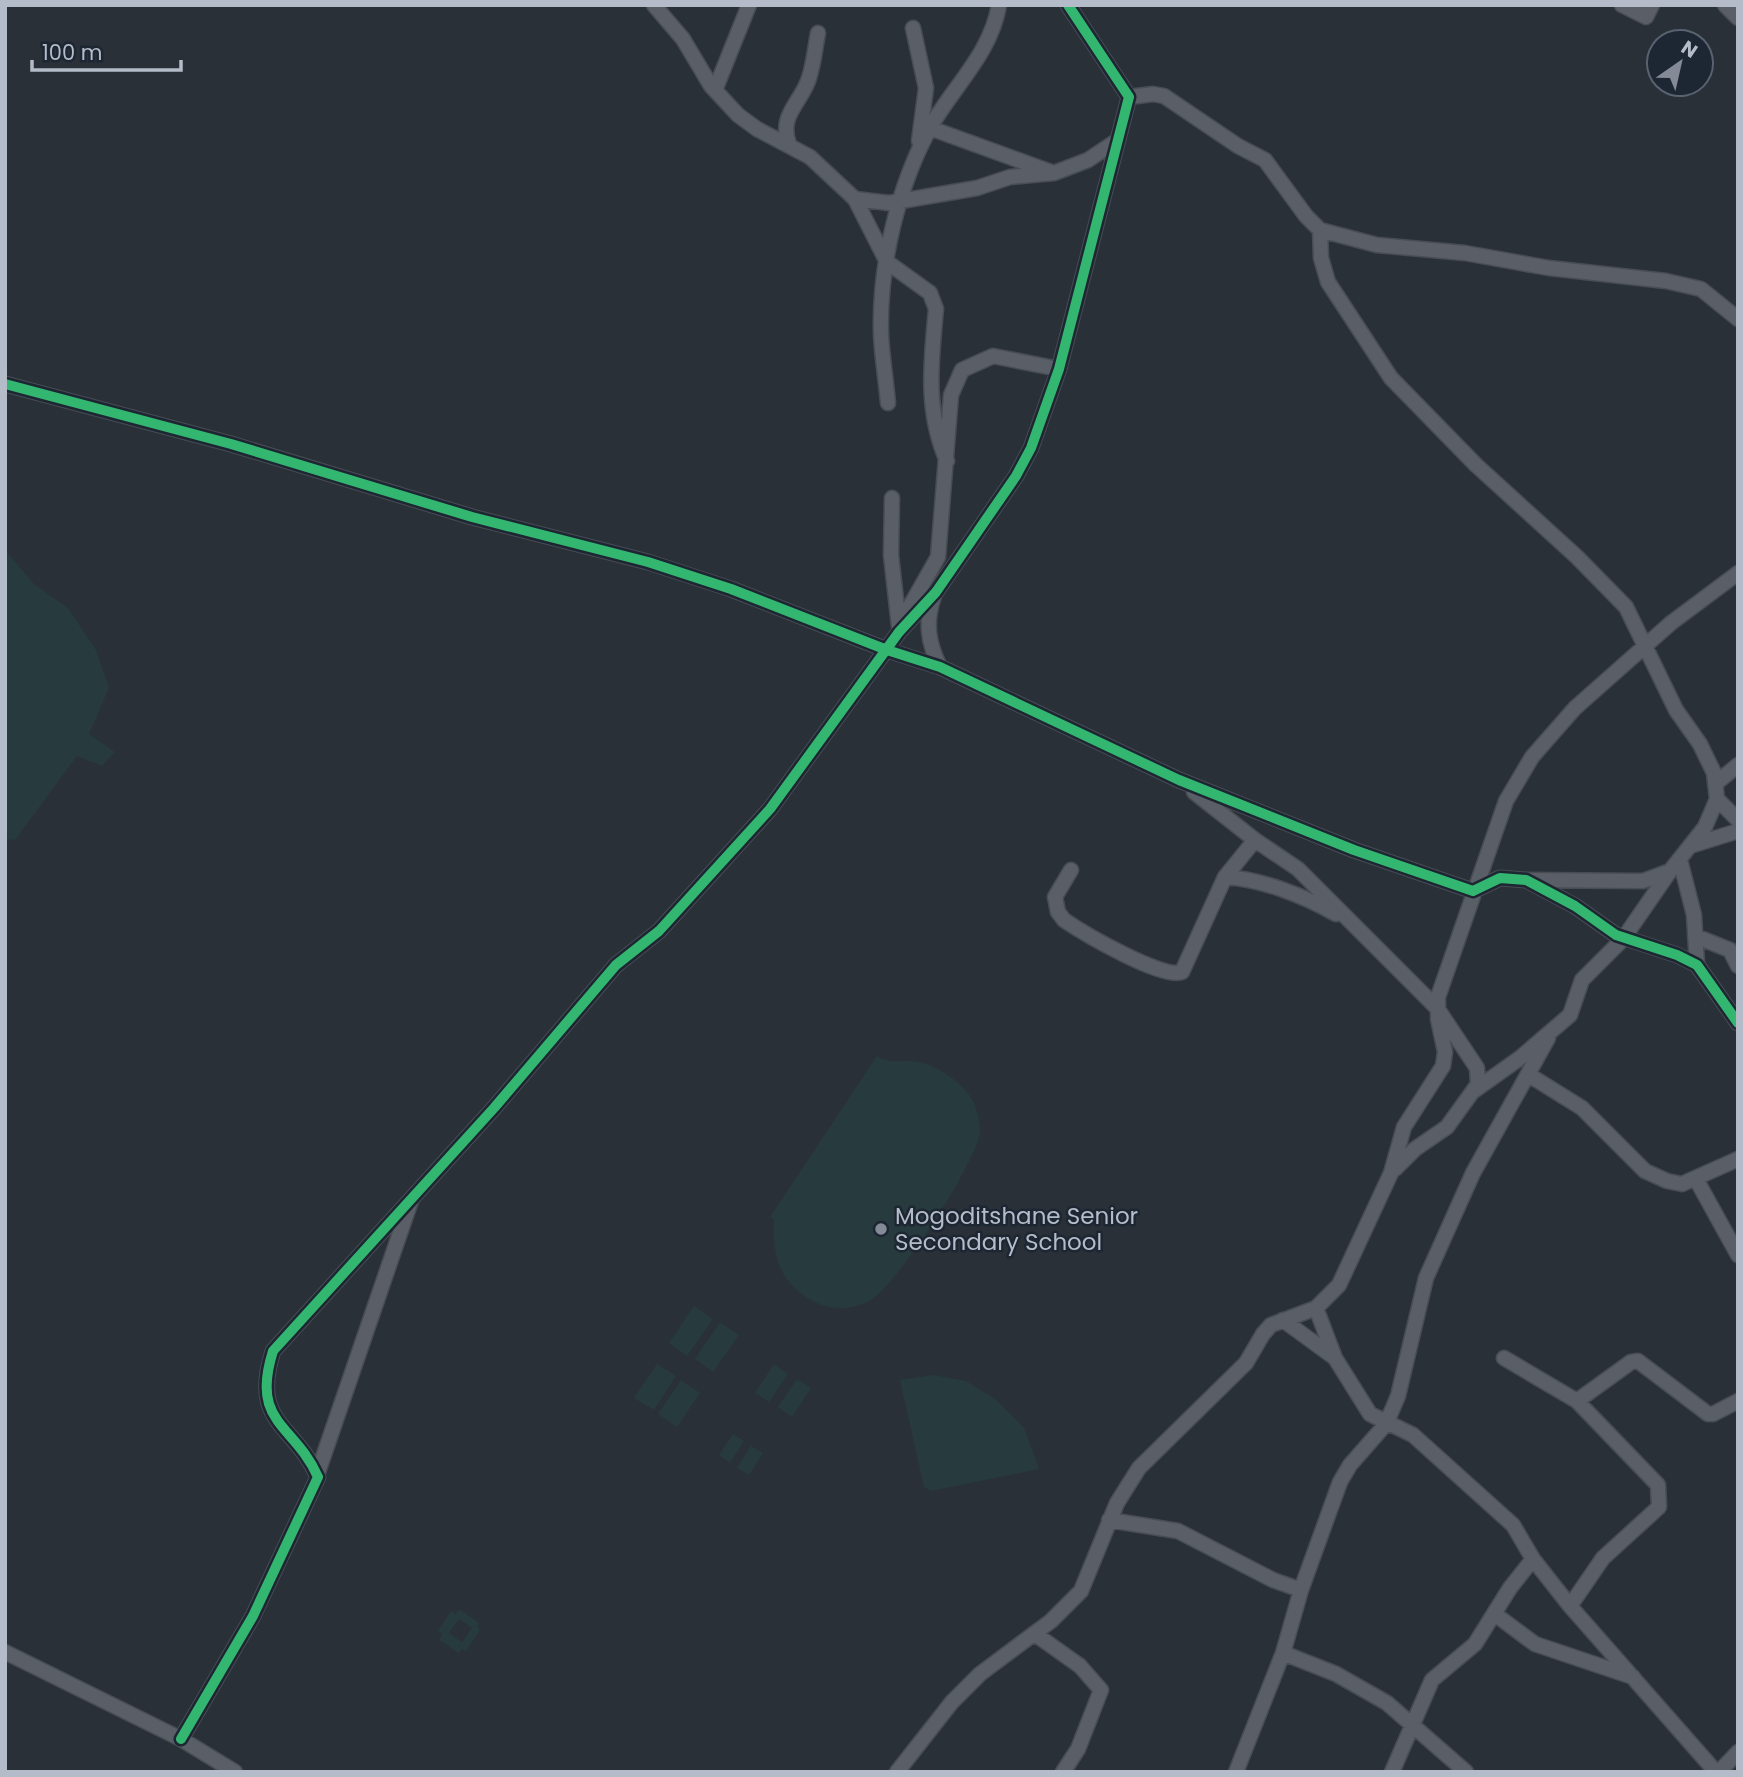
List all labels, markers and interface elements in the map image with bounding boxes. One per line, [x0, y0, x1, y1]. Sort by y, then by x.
scale bar [32, 28, 180, 72]
north arrow [1645, 28, 1715, 98]
text: N [1676, 34, 1703, 65]
text: 100 m [42, 38, 102, 67]
place label: Mogoditshane Senior Secondary School [895, 1200, 1138, 1258]
marker: Mogoditshane Senior Secondary School [873, 1221, 889, 1237]

